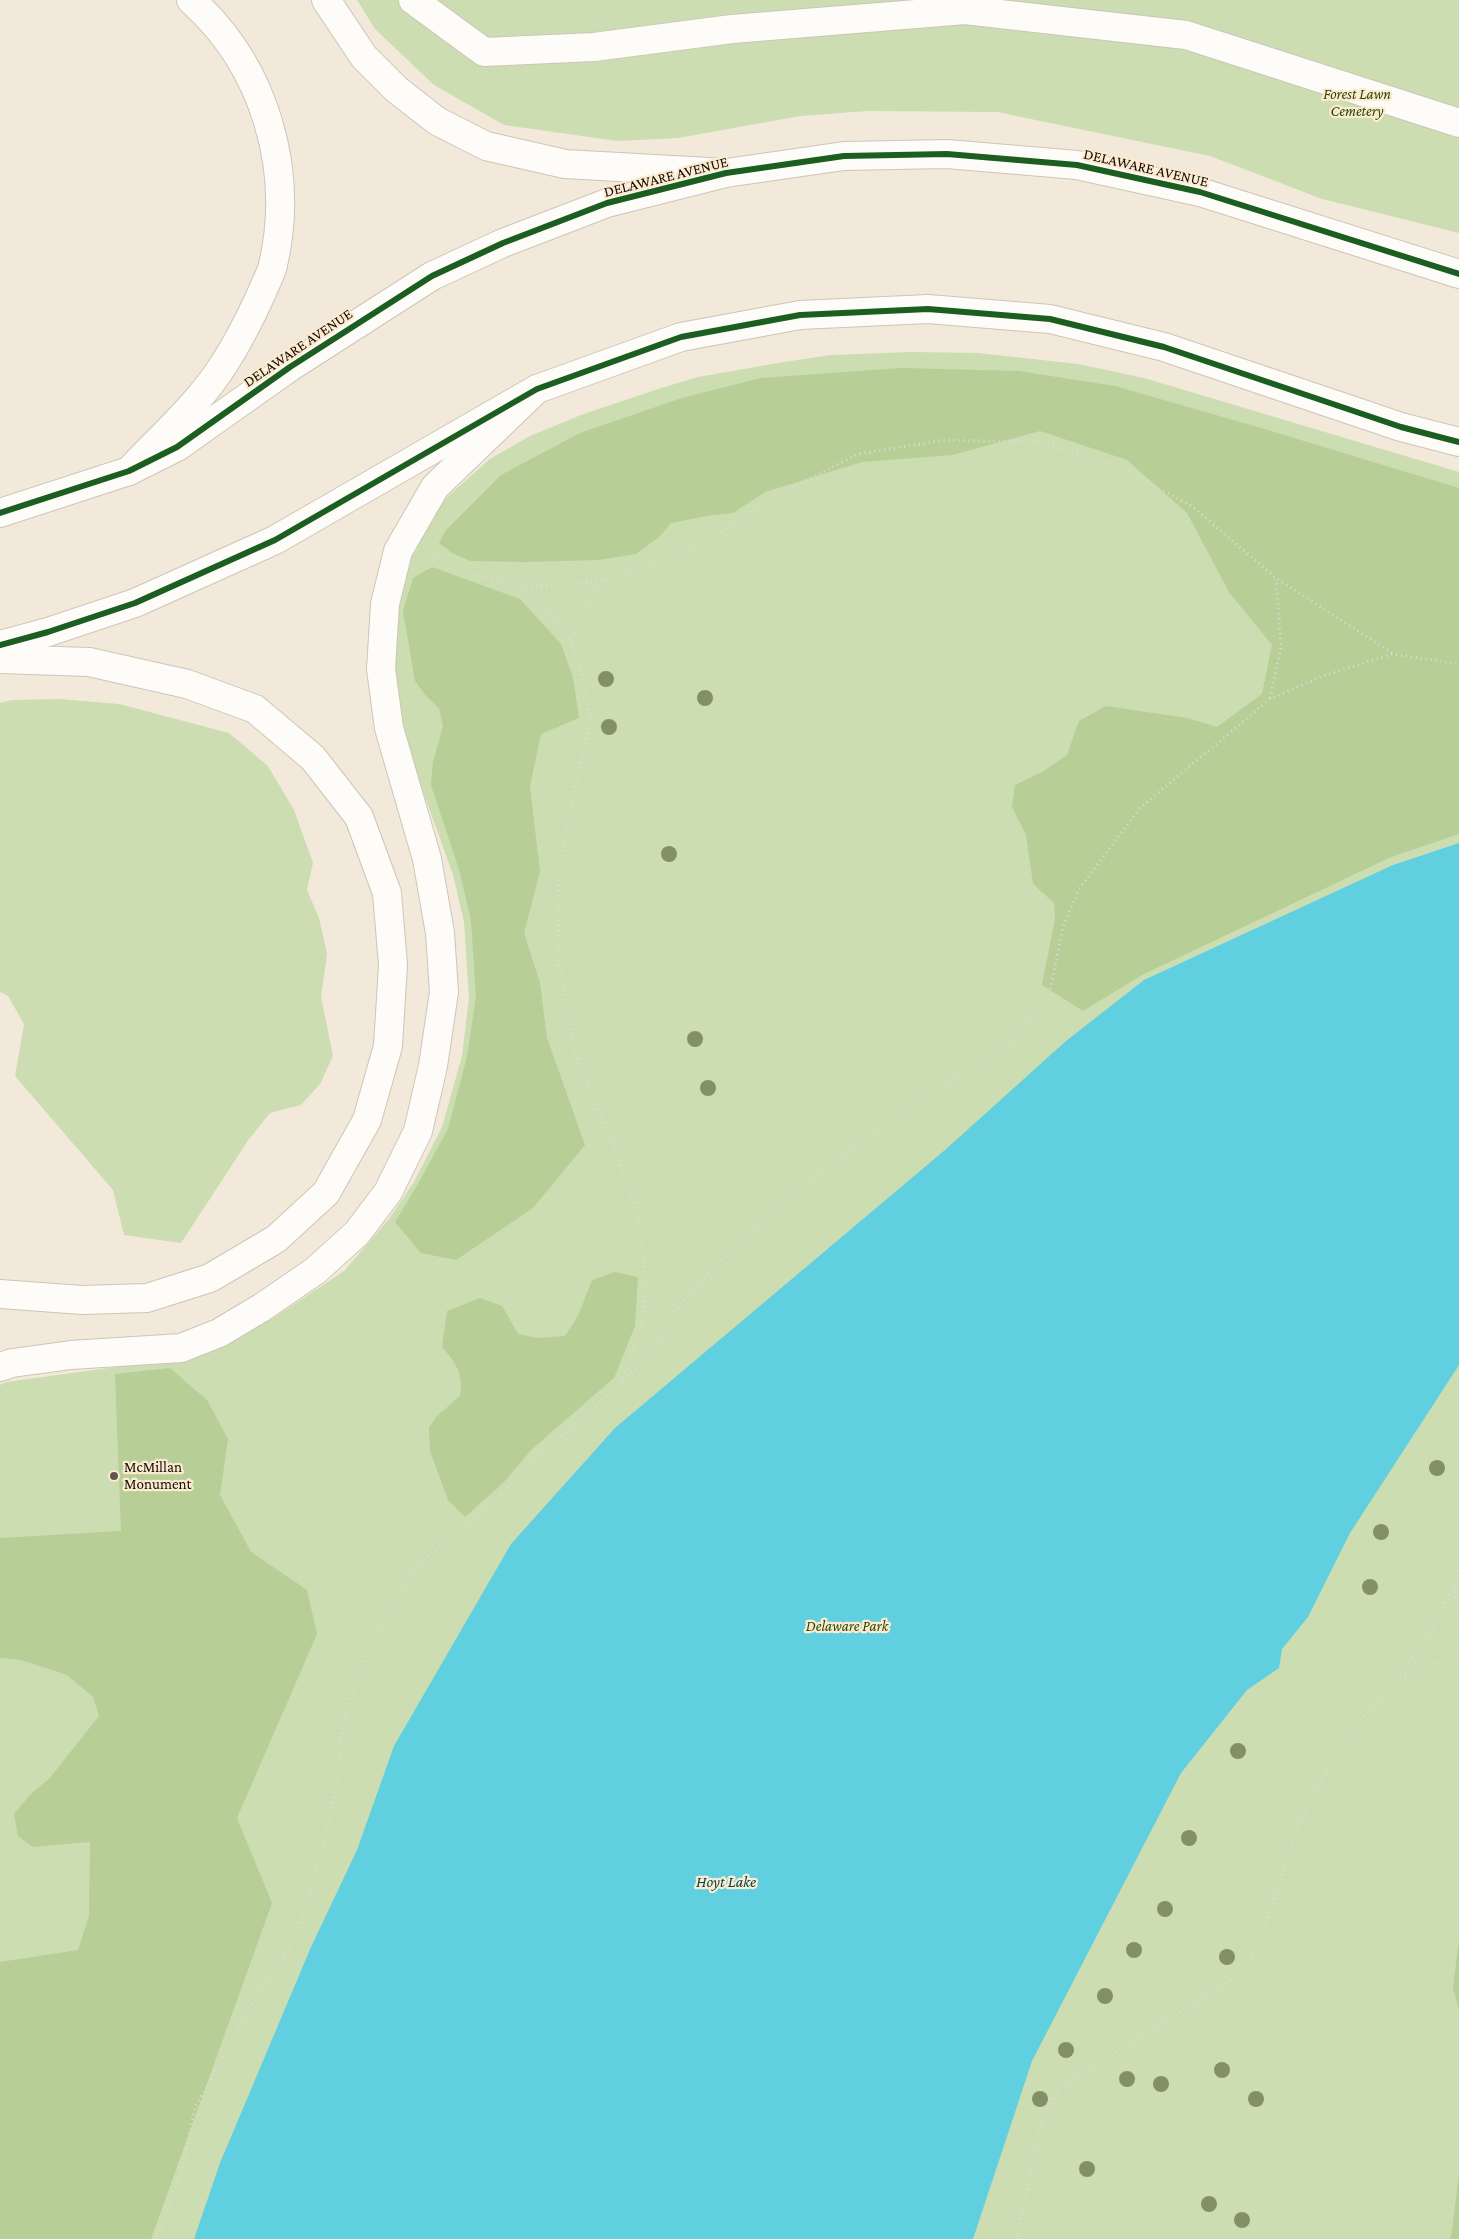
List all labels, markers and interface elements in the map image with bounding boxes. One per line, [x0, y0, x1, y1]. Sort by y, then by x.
park label: Forest Lawn Cemetery [1323, 85, 1391, 120]
street label: DELAWARE AVENUE [1082, 145, 1210, 191]
street label: DELAWARE AVENUE [602, 153, 730, 201]
street label: DELAWARE AVENUE [240, 305, 356, 391]
place label: McMillan Monument [124, 1458, 192, 1493]
marker: McMillan Monument [108, 1470, 120, 1482]
park label: Delaware Park [806, 1617, 888, 1635]
water label: Hoyt Lake [696, 1872, 756, 1892]

